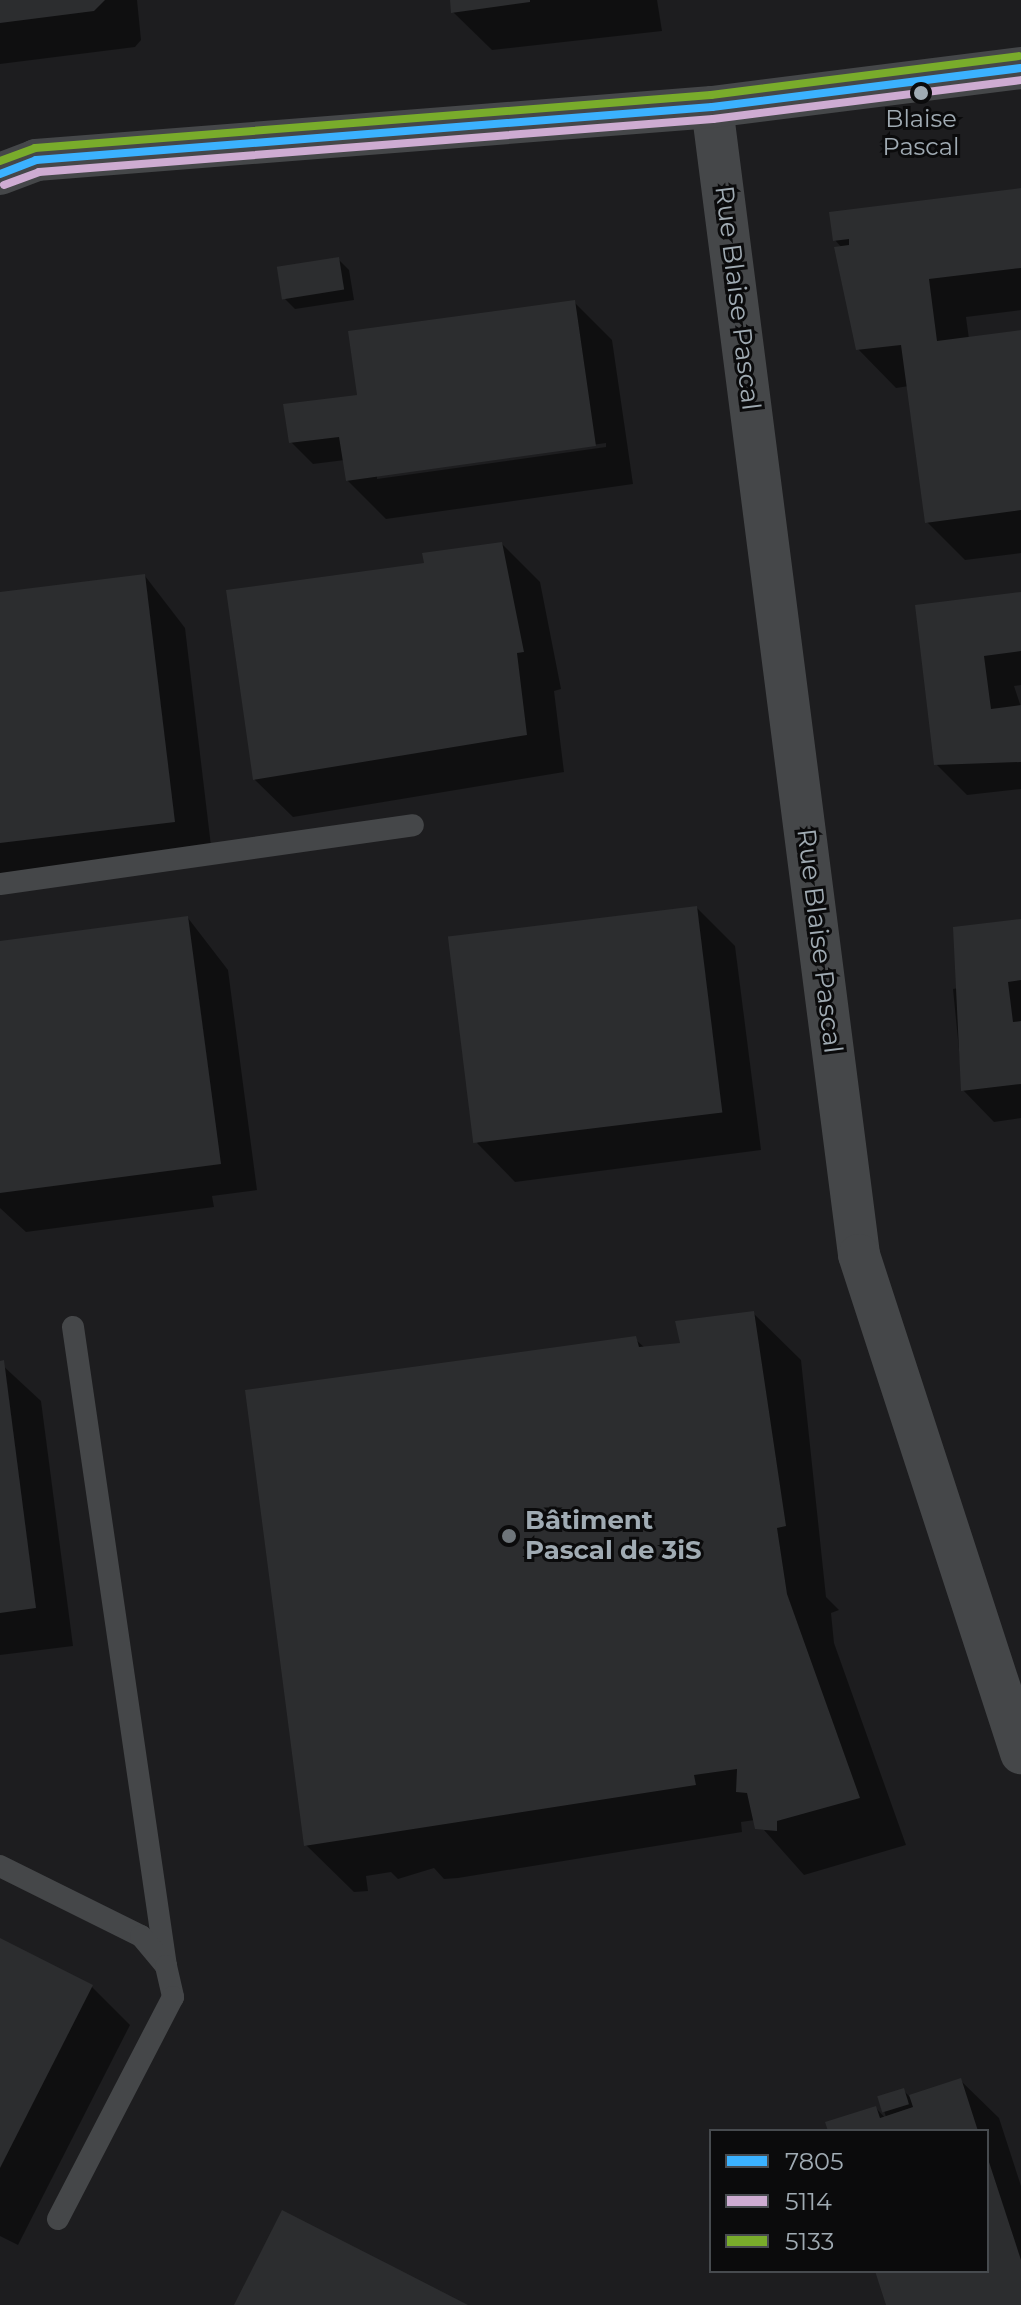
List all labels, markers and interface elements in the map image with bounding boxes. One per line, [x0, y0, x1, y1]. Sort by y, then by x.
marker: Blaise Pascal [913, 85, 929, 101]
place label: Blaise Pascal [883, 105, 959, 161]
street label: Rue Blaise Pascal [708, 184, 766, 412]
street label: Rue Blaise Pascal [790, 827, 848, 1055]
place label: Bâtiment Pascal de 3iS [525, 1505, 702, 1566]
marker: Bâtiment Pascal de 3iS [500, 1527, 518, 1545]
legend [709, 2129, 989, 2273]
text: 7805 [785, 2147, 843, 2176]
text: 5114 [785, 2187, 832, 2216]
text: 5133 [785, 2227, 834, 2256]

